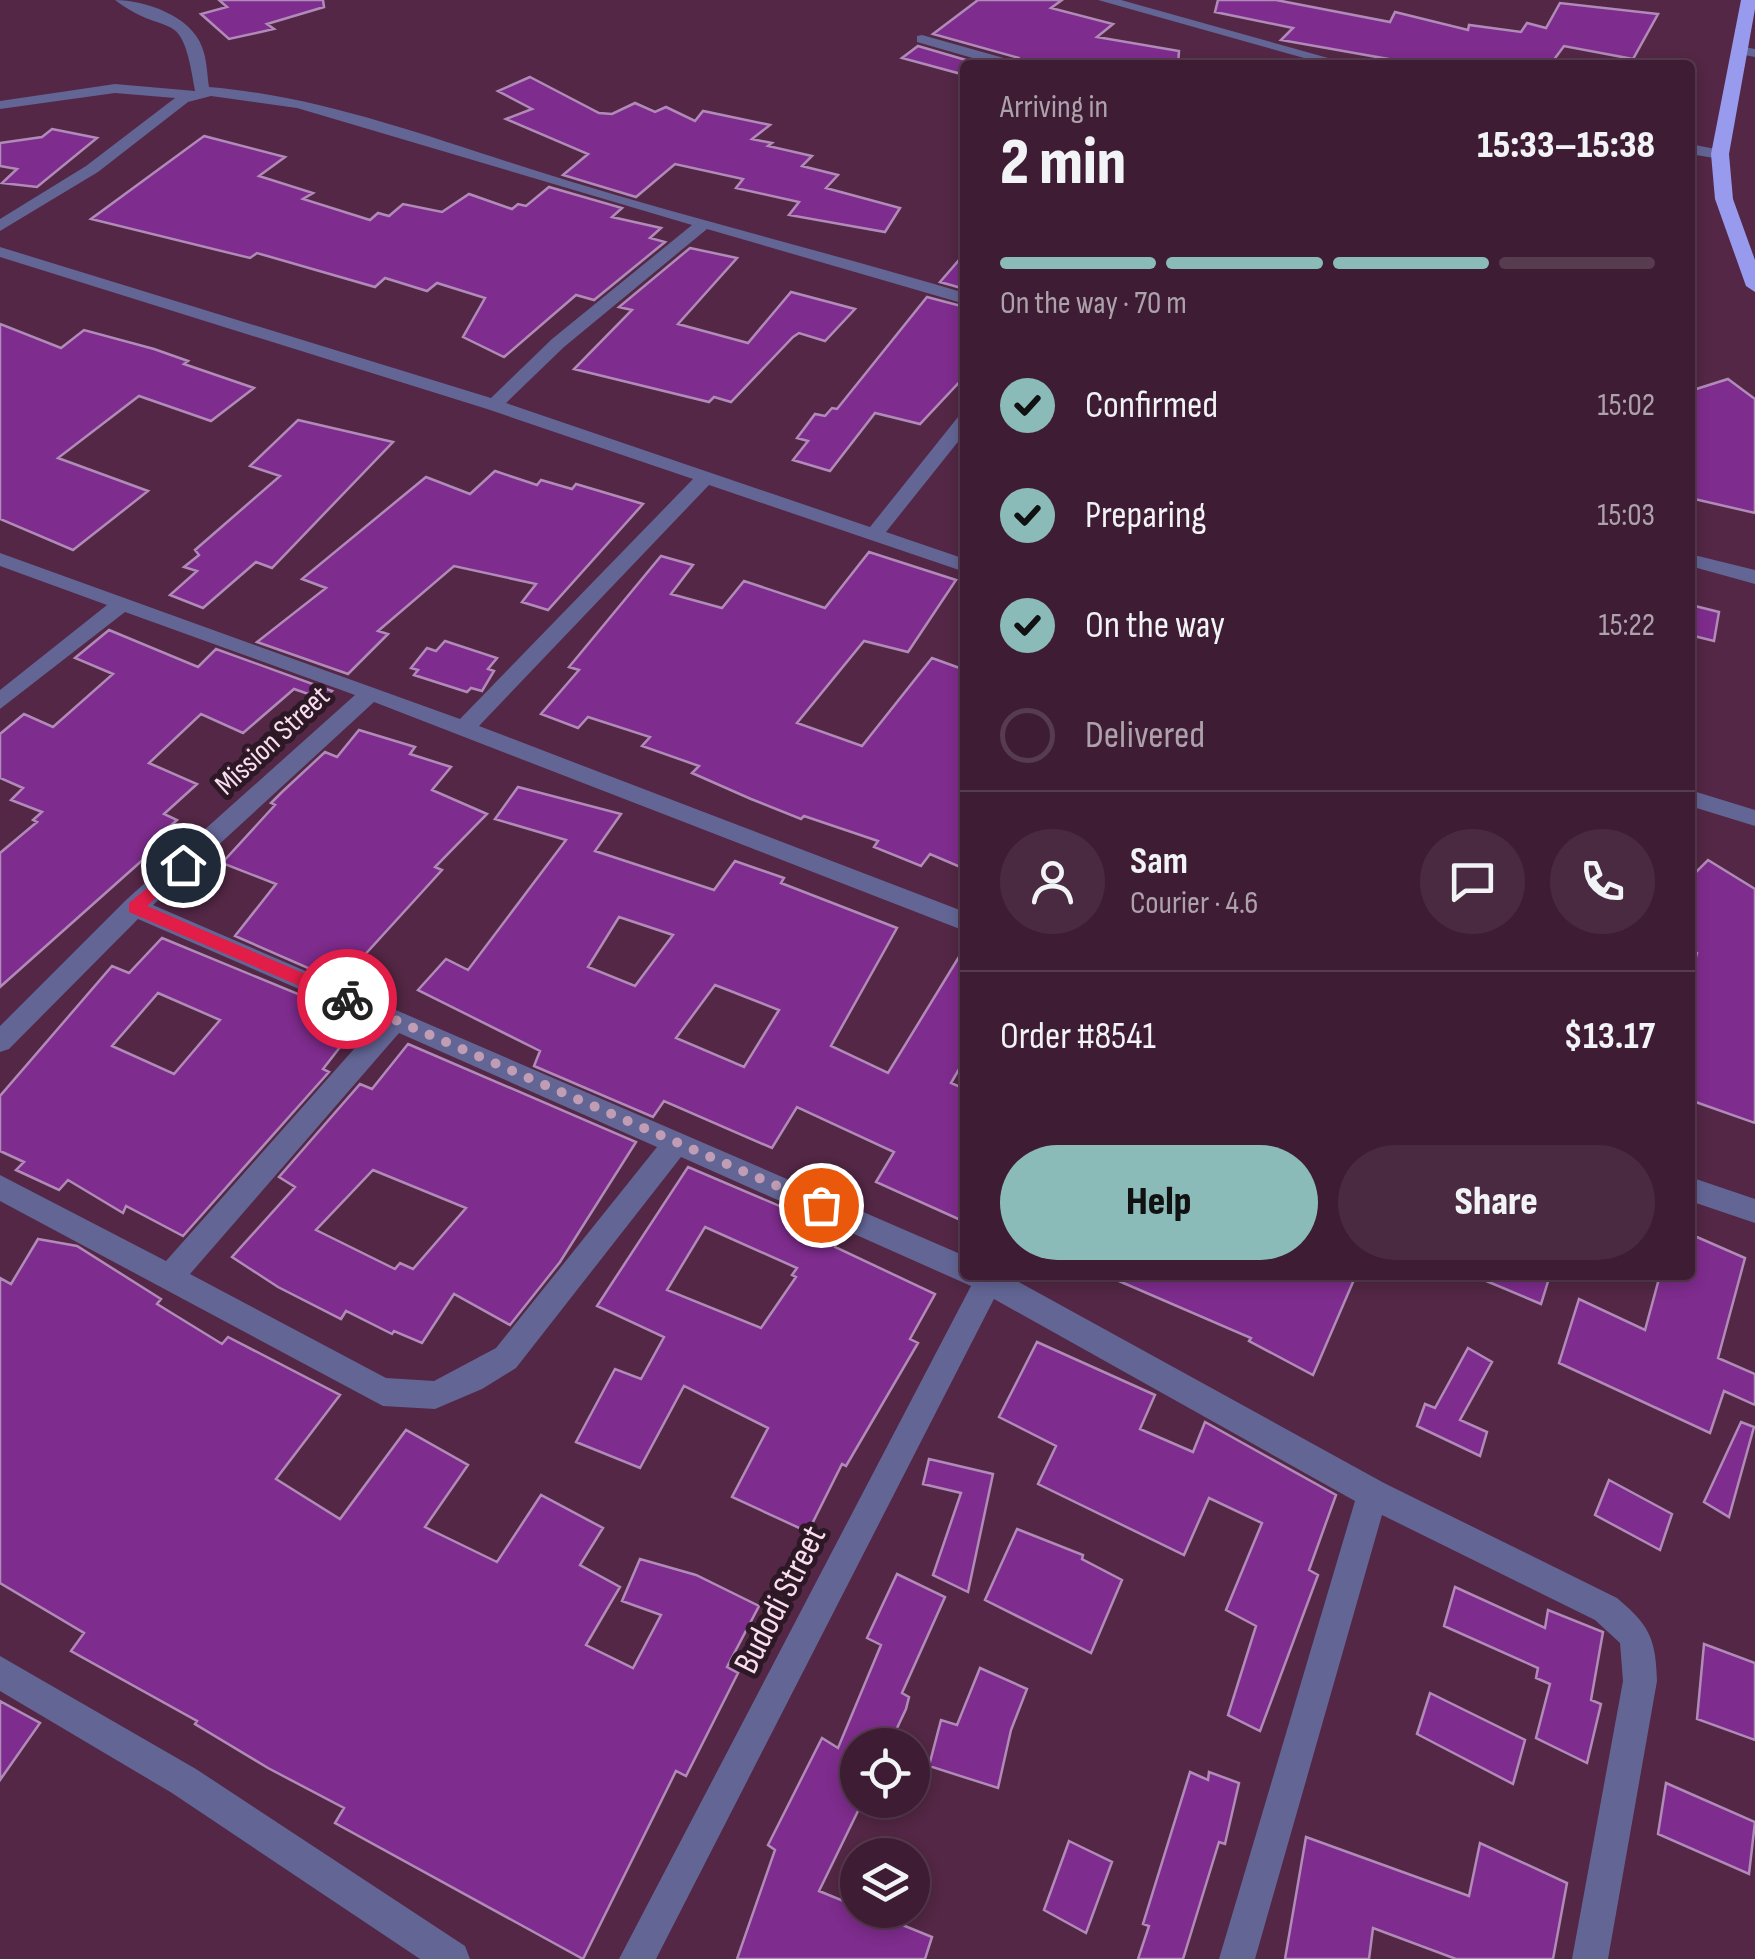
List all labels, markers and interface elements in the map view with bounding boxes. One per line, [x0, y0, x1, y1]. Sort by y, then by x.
text: Arriving in [1000, 88, 1108, 127]
text: 15:33–15:38 [1477, 123, 1655, 168]
text: 2 min [1000, 125, 1126, 203]
text: On the way · 70 m [1000, 284, 1187, 323]
icon: check [1000, 378, 1055, 433]
text: Confirmed [1085, 383, 1218, 428]
text: 15:02 [1597, 386, 1655, 425]
icon: check [1000, 488, 1055, 543]
text: Preparing [1085, 493, 1206, 538]
text: 15:03 [1597, 496, 1655, 535]
icon: check [1000, 598, 1055, 653]
text: On the way [1085, 603, 1225, 648]
text: 15:22 [1599, 606, 1655, 645]
street label: Mission Street [208, 679, 337, 803]
text: Delivered [1085, 713, 1205, 758]
pin [141, 823, 226, 908]
button: person [1000, 829, 1105, 934]
button: chat [1420, 829, 1525, 934]
button: phone [1550, 829, 1655, 934]
icon: home [156, 838, 211, 893]
text: Sam [1130, 839, 1188, 884]
text: Courier · 4.6 [1130, 884, 1258, 923]
courier [297, 949, 397, 1049]
icon: bike [320, 972, 375, 1027]
text: Order #8541 [1000, 1014, 1156, 1059]
text: $13.17 [1564, 1014, 1655, 1059]
button: Help [1000, 1145, 1318, 1260]
button: Share [1338, 1145, 1655, 1260]
pin [779, 1163, 864, 1248]
icon: bag [794, 1178, 849, 1233]
street label: Budodi Street [725, 1519, 836, 1681]
map controls [840, 1728, 930, 1928]
button: locate [840, 1728, 930, 1818]
button: layers [840, 1838, 930, 1928]

